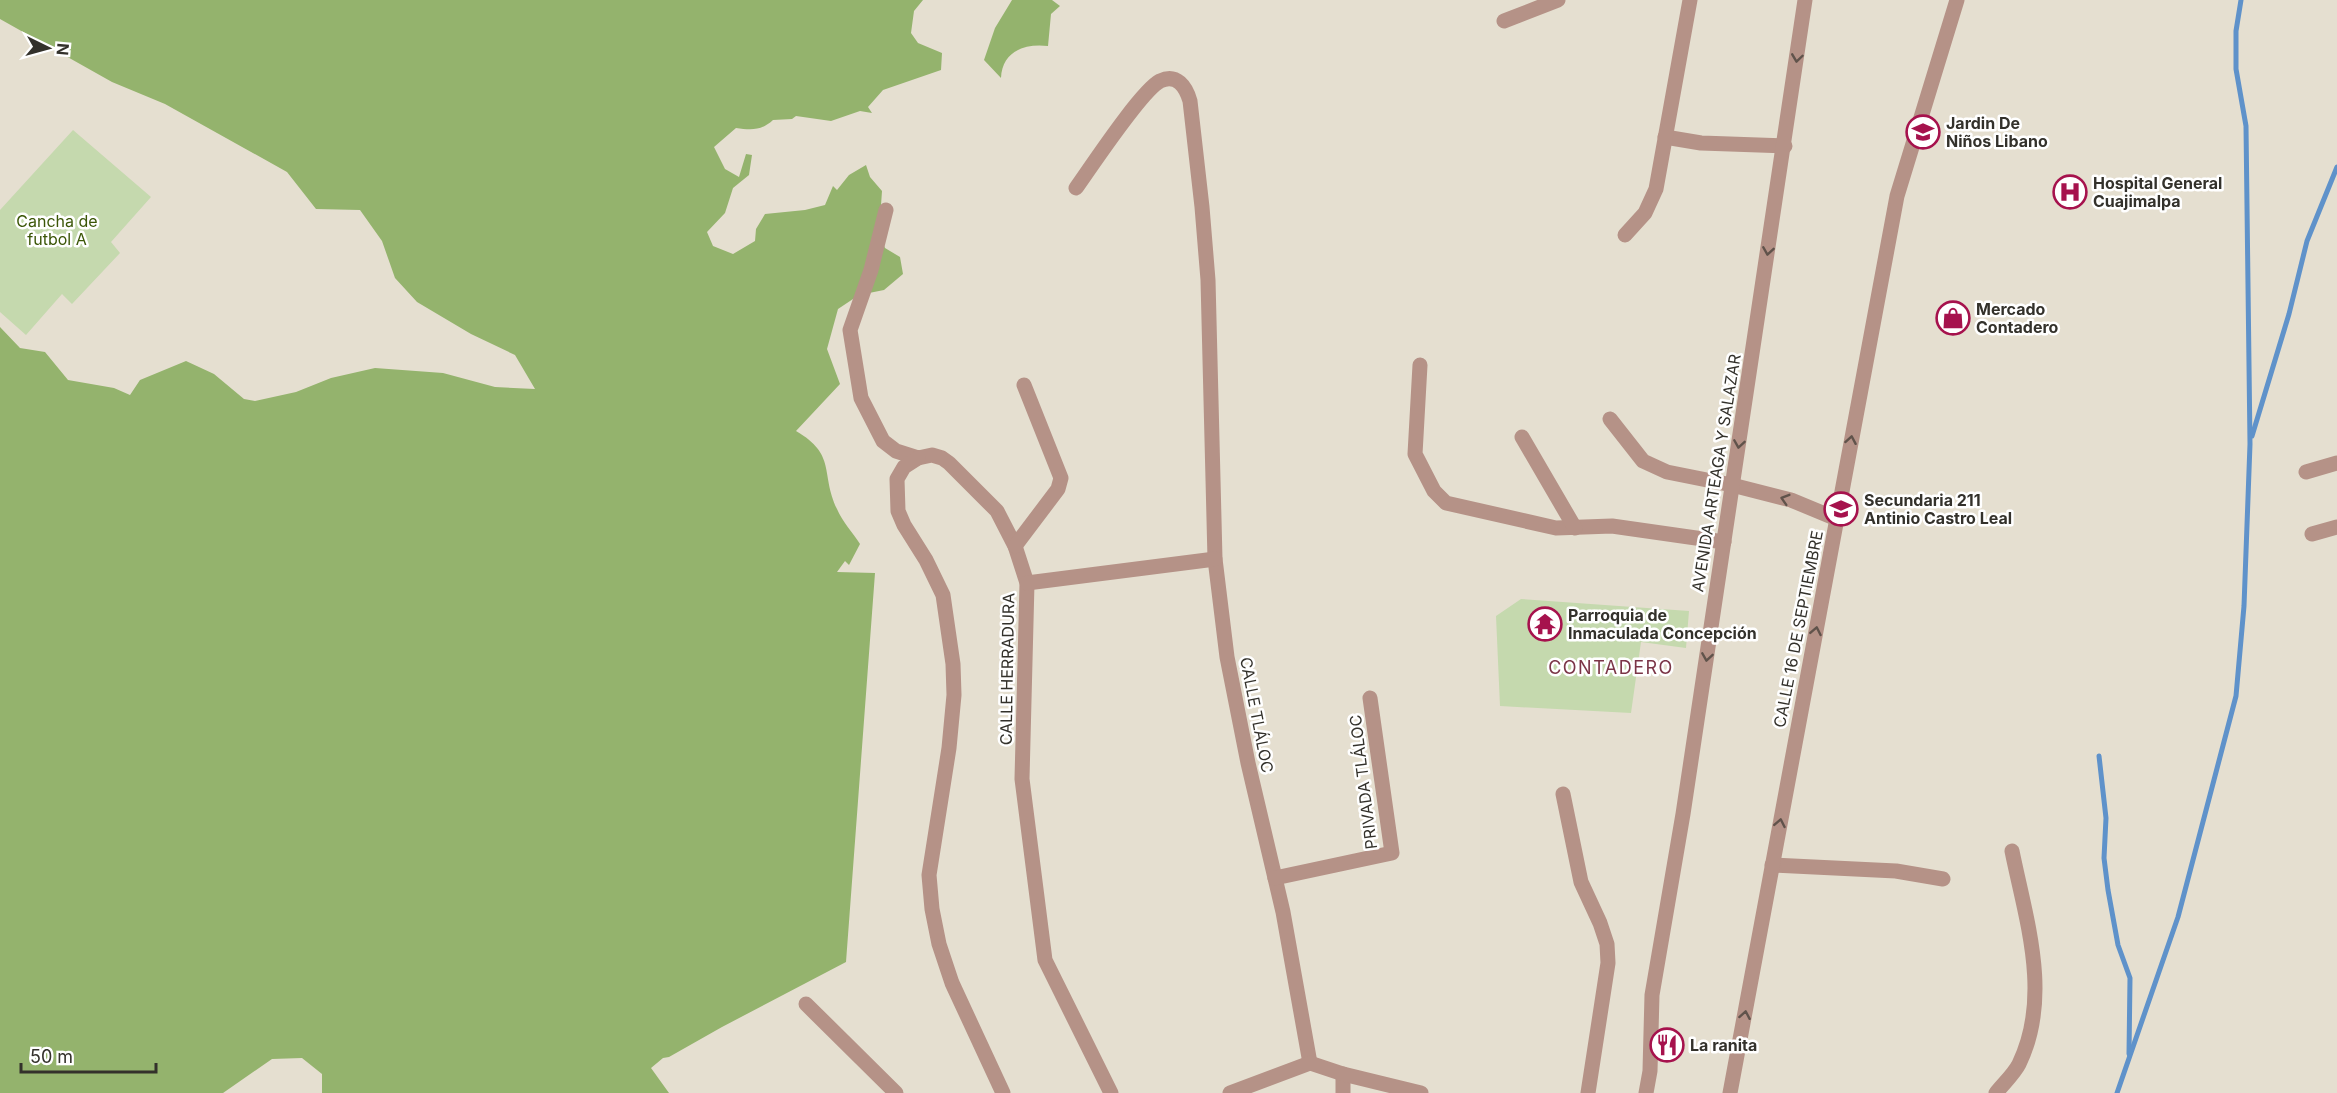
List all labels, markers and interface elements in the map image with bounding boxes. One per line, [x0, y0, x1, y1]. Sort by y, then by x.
north arrow [18, 18, 78, 78]
text: N [52, 42, 73, 56]
one-way arrow [1792, 53, 1804, 63]
place label: Jardin De Niños Libano [1946, 113, 2048, 151]
school or university icon: Jardin De Niños Libano [1905, 114, 1941, 150]
place label: Hospital General Cuajimalpa [2093, 173, 2222, 211]
hospital icon: Hospital General Cuajimalpa [2052, 174, 2088, 210]
park label: Cancha de futbol A [16, 211, 98, 249]
one-way arrow [1763, 246, 1775, 255]
place label: Mercado Contadero [1976, 299, 2059, 337]
shop icon: Mercado Contadero [1935, 300, 1971, 336]
street label: AVENIDA ARTEAGA Y SALAZAR [1687, 353, 1745, 593]
one-way arrow [1844, 435, 1857, 445]
one-way arrow [1733, 439, 1745, 448]
place label: Secundaria 211 Antinio Castro Leal [1864, 490, 2012, 528]
school or university icon: Secundaria 211 Antinio Castro Leal [1823, 491, 1859, 527]
one-way arrow [1780, 494, 1791, 506]
street label: CALLE 16 DE SEPTIEMBRE [1769, 529, 1827, 729]
street label: CALLE HERRADURA [996, 593, 1018, 745]
place label: Parroquia de Inmaculada Concepción [1568, 605, 1757, 643]
temple icon: Parroquia de Inmaculada Concepción [1527, 606, 1563, 642]
one-way arrow [1809, 627, 1822, 637]
one-way arrow [1701, 652, 1714, 662]
street label: CALLE TLÁLOC [1236, 655, 1278, 775]
district label: CONTADERO [1548, 657, 1674, 678]
street label: PRIVADA TLÁLOC [1345, 714, 1381, 850]
one-way arrow [1773, 818, 1786, 828]
one-way arrow [1738, 1010, 1751, 1020]
restaurant icon: La ranita [1649, 1027, 1685, 1063]
place label: La ranita [1690, 1035, 1757, 1055]
scale bar [21, 1036, 156, 1074]
text: 50 m [30, 1046, 73, 1067]

